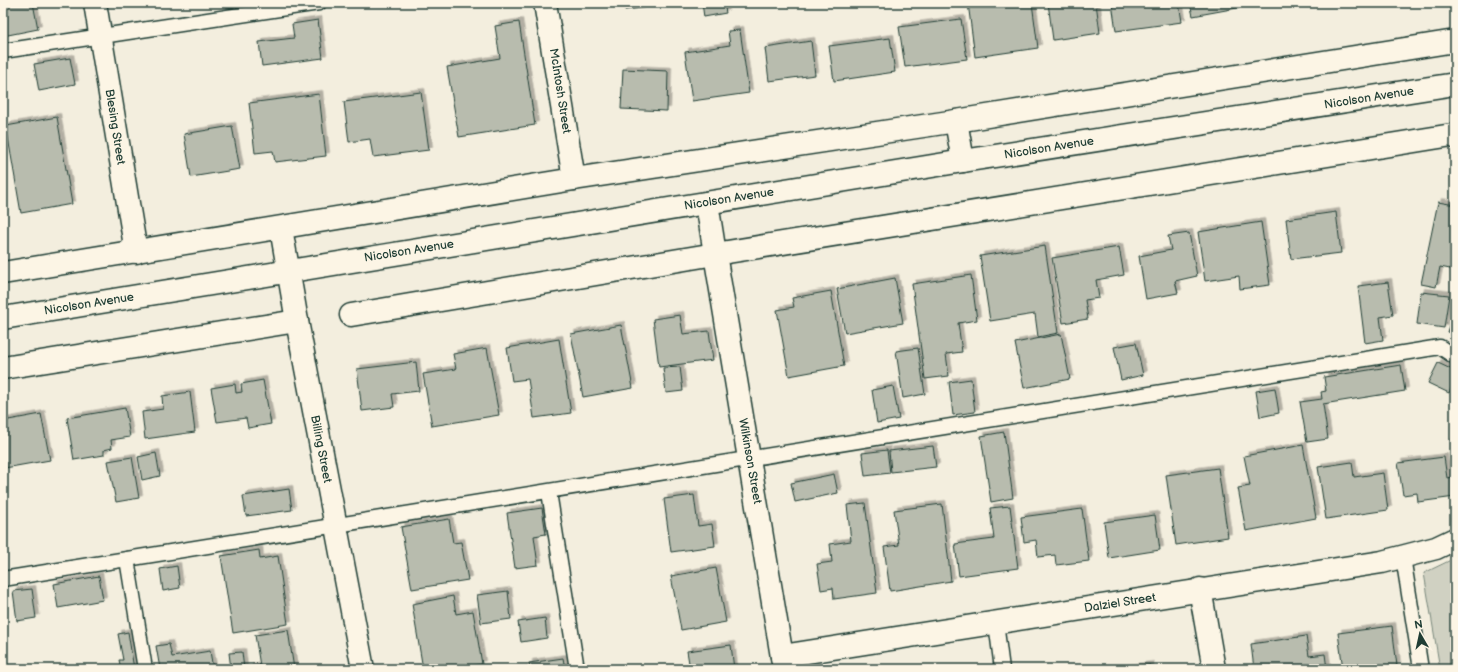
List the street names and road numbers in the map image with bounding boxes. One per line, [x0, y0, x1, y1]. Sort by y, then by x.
street label: McIntosh Street [546, 47, 574, 135]
street label: Nicolson Avenue [1323, 83, 1415, 113]
street label: Blesing Street [102, 88, 128, 166]
street label: Nicolson Avenue [1003, 133, 1095, 163]
street label: Nicolson Avenue [683, 184, 775, 214]
street label: Nicolson Avenue [363, 236, 455, 266]
street label: Nicolson Avenue [43, 289, 135, 319]
street label: Billing Street [307, 414, 335, 485]
street label: Wilkinson Street [735, 417, 765, 505]
street label: Dalziel Street [1083, 590, 1157, 616]

